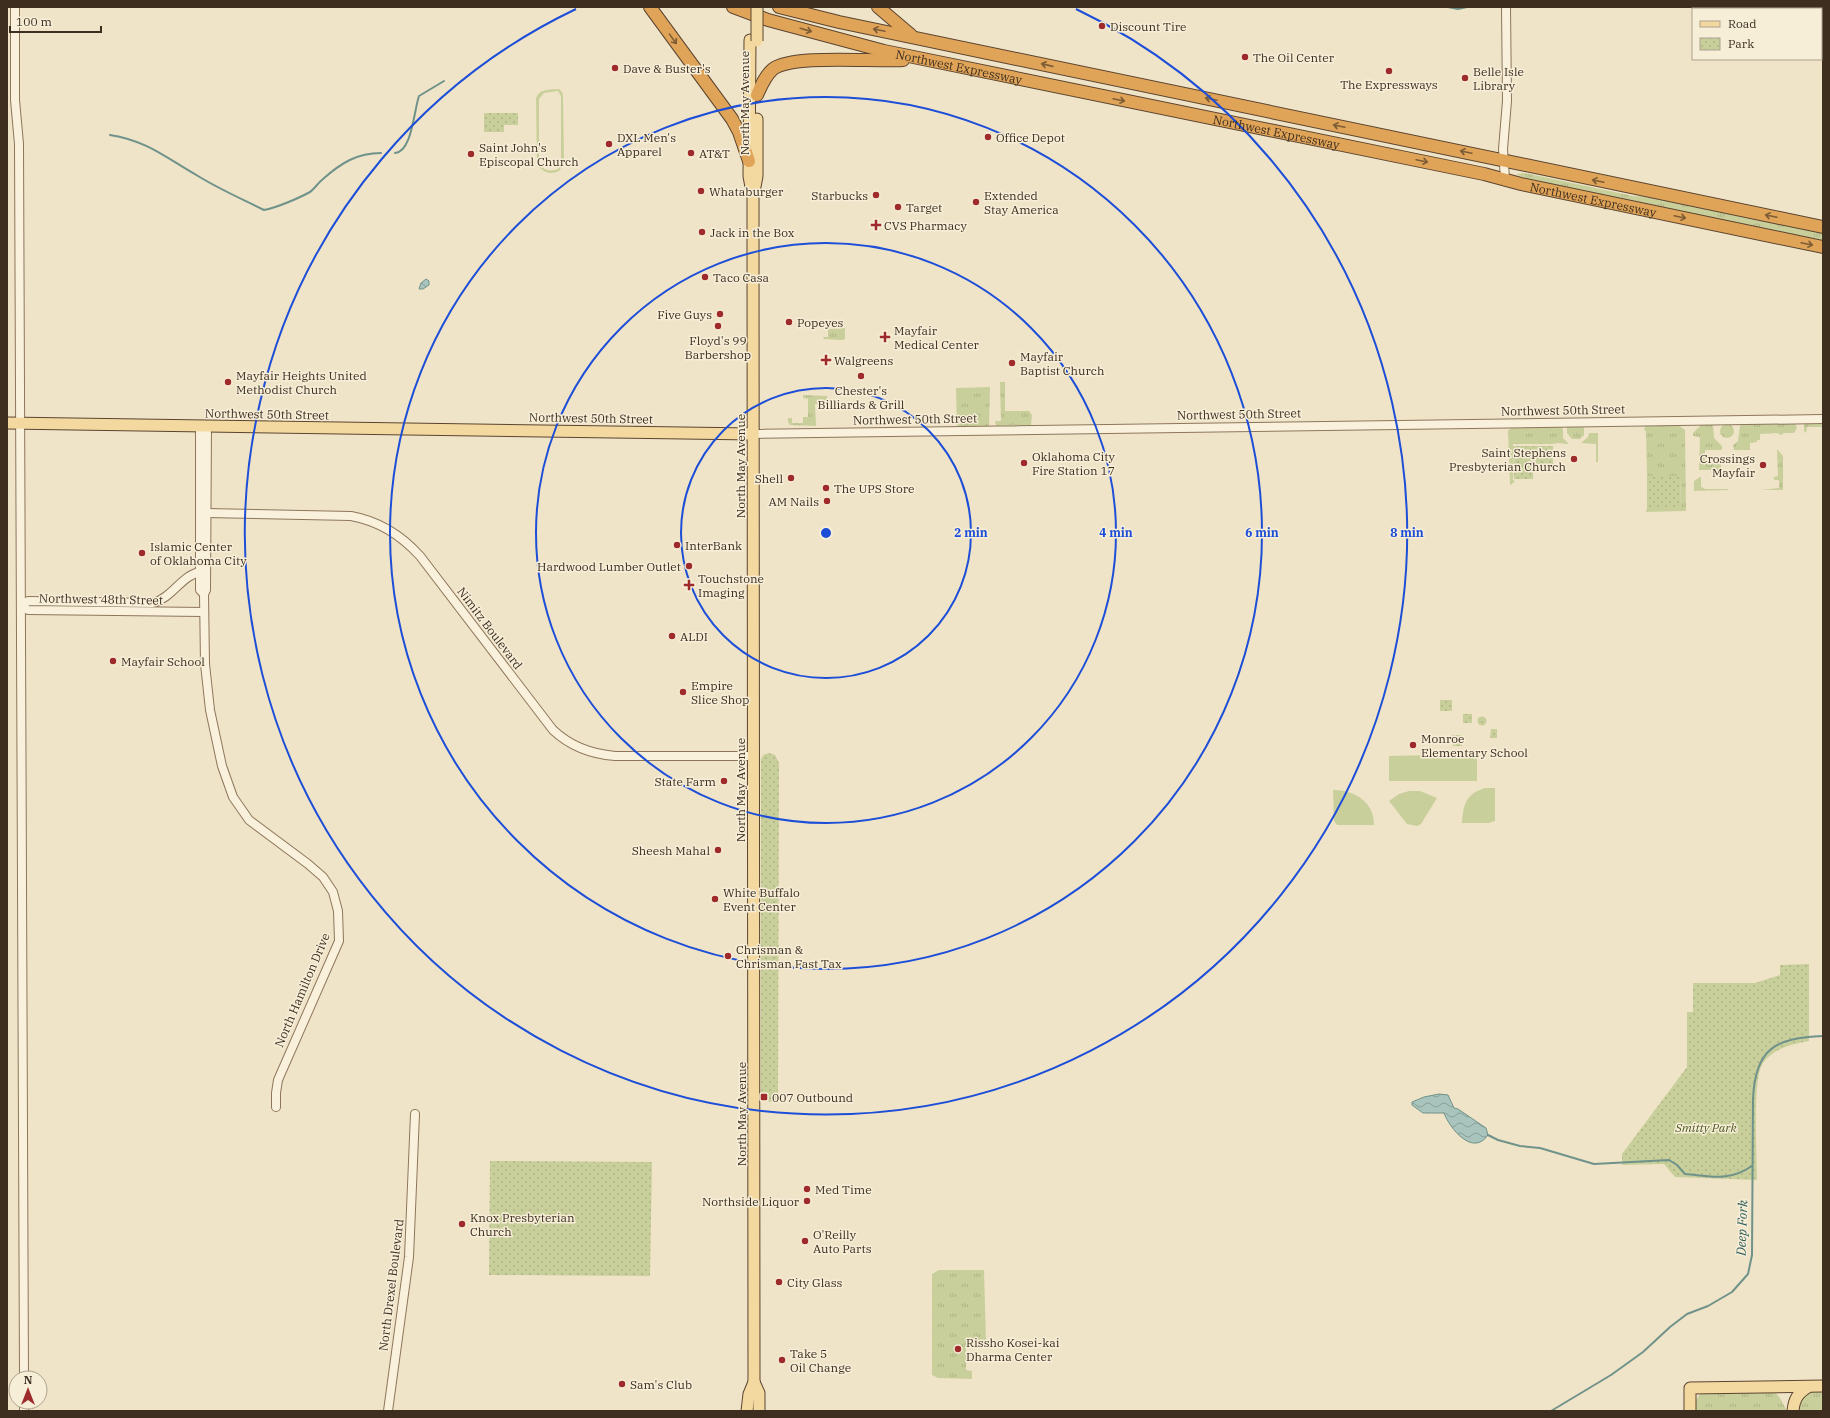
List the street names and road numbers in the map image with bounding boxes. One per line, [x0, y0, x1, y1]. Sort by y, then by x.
street label: Northwest Expressway [894, 46, 1024, 87]
street label: North May Avenue [737, 51, 752, 155]
street label: Northwest Expressway [1212, 111, 1342, 152]
street label: Northwest Expressway [1529, 179, 1658, 220]
street label: Northwest 50th Street [1501, 401, 1625, 419]
street label: Northwest 50th Street [205, 405, 329, 423]
street label: Northwest 50th Street [1177, 405, 1301, 423]
street label: Northwest 50th Street [529, 409, 653, 427]
street label: Northwest 50th Street [853, 410, 977, 428]
street label: North May Avenue [733, 414, 748, 518]
street label: Nimitz Boulevard [454, 584, 526, 672]
street label: Northwest 48th Street [39, 590, 163, 608]
street label: North May Avenue [733, 738, 748, 842]
street label: North Hamilton Drive [271, 931, 333, 1049]
street label: North May Avenue [734, 1062, 749, 1166]
street label: North Drexel Boulevard [375, 1218, 407, 1352]

